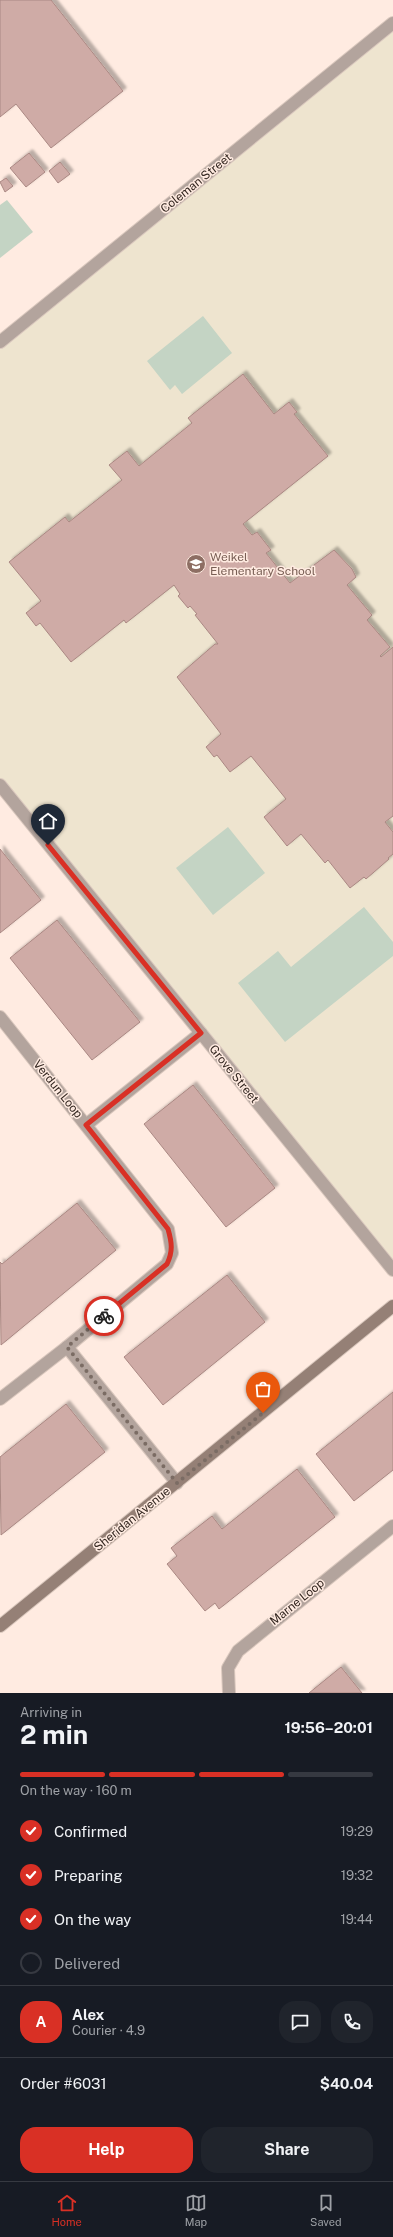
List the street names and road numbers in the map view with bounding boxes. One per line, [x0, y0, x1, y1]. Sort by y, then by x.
street label: Coleman Street [158, 150, 234, 216]
street label: Grove Street [206, 1042, 262, 1106]
street label: Verdun Loop [30, 1057, 86, 1121]
street label: Sheridan Avenue [91, 1484, 173, 1554]
street label: Marne Loop [267, 1576, 327, 1628]

